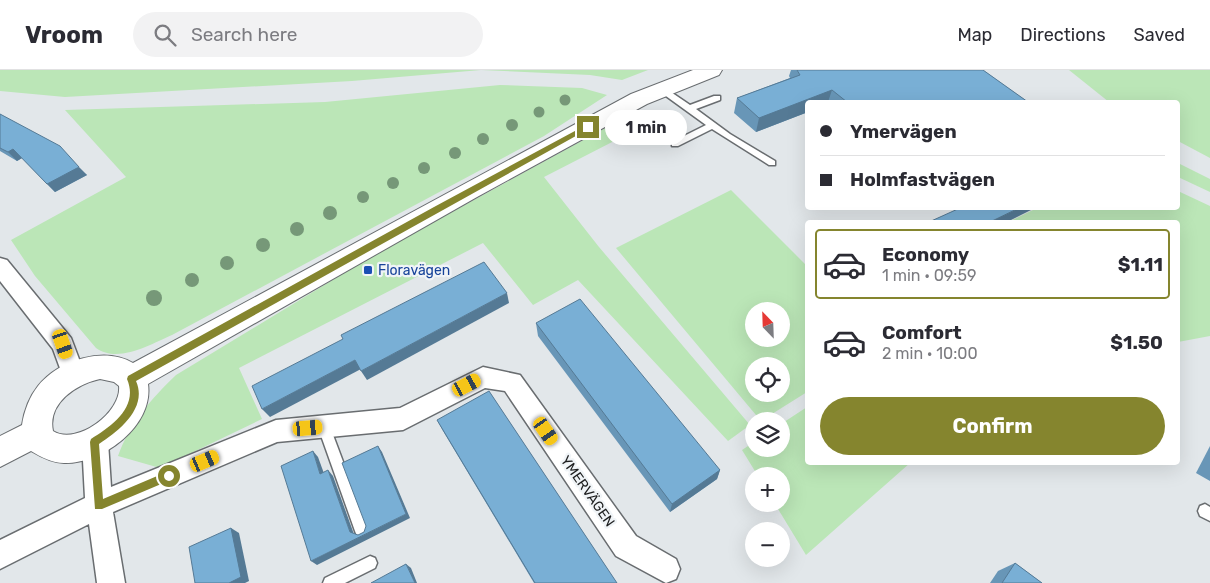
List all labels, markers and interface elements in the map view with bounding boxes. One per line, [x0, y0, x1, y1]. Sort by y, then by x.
search box [133, 12, 483, 57]
text: Vroom [25, 21, 103, 49]
icon: search [151, 21, 179, 49]
text: Search here [191, 23, 297, 46]
text: Map [957, 24, 992, 46]
text: Directions [1020, 24, 1106, 46]
text: Saved [1134, 24, 1185, 46]
callout: 1 min [606, 110, 688, 144]
route end [577, 116, 599, 138]
text: 1 min [626, 118, 666, 137]
text: Ymervägen [850, 120, 957, 143]
text: Holmfastvägen [850, 168, 995, 191]
icon: car [822, 242, 867, 287]
text: Economy [882, 243, 969, 266]
text: $1.11 [1118, 253, 1163, 276]
place label: Floravägen [378, 262, 450, 279]
marker: Floravägen [362, 264, 374, 276]
text: 1 min · 09:59 [882, 266, 976, 285]
north arrow [745, 302, 790, 348]
map controls [745, 302, 790, 567]
icon: car [822, 320, 867, 365]
text: Comfort [882, 321, 962, 344]
car [51, 327, 74, 361]
text: $1.50 [1110, 331, 1163, 354]
text: 2 min · 10:00 [882, 344, 978, 363]
button: locate [745, 357, 790, 402]
car [450, 371, 483, 399]
button: Confirm [820, 397, 1165, 455]
button: layers [745, 412, 790, 457]
car [531, 414, 560, 448]
car [292, 419, 323, 437]
car [188, 448, 221, 474]
street label: YMERVÄGEN [557, 452, 618, 530]
route start [158, 465, 180, 487]
button: + [745, 467, 790, 512]
button: − [745, 522, 790, 567]

